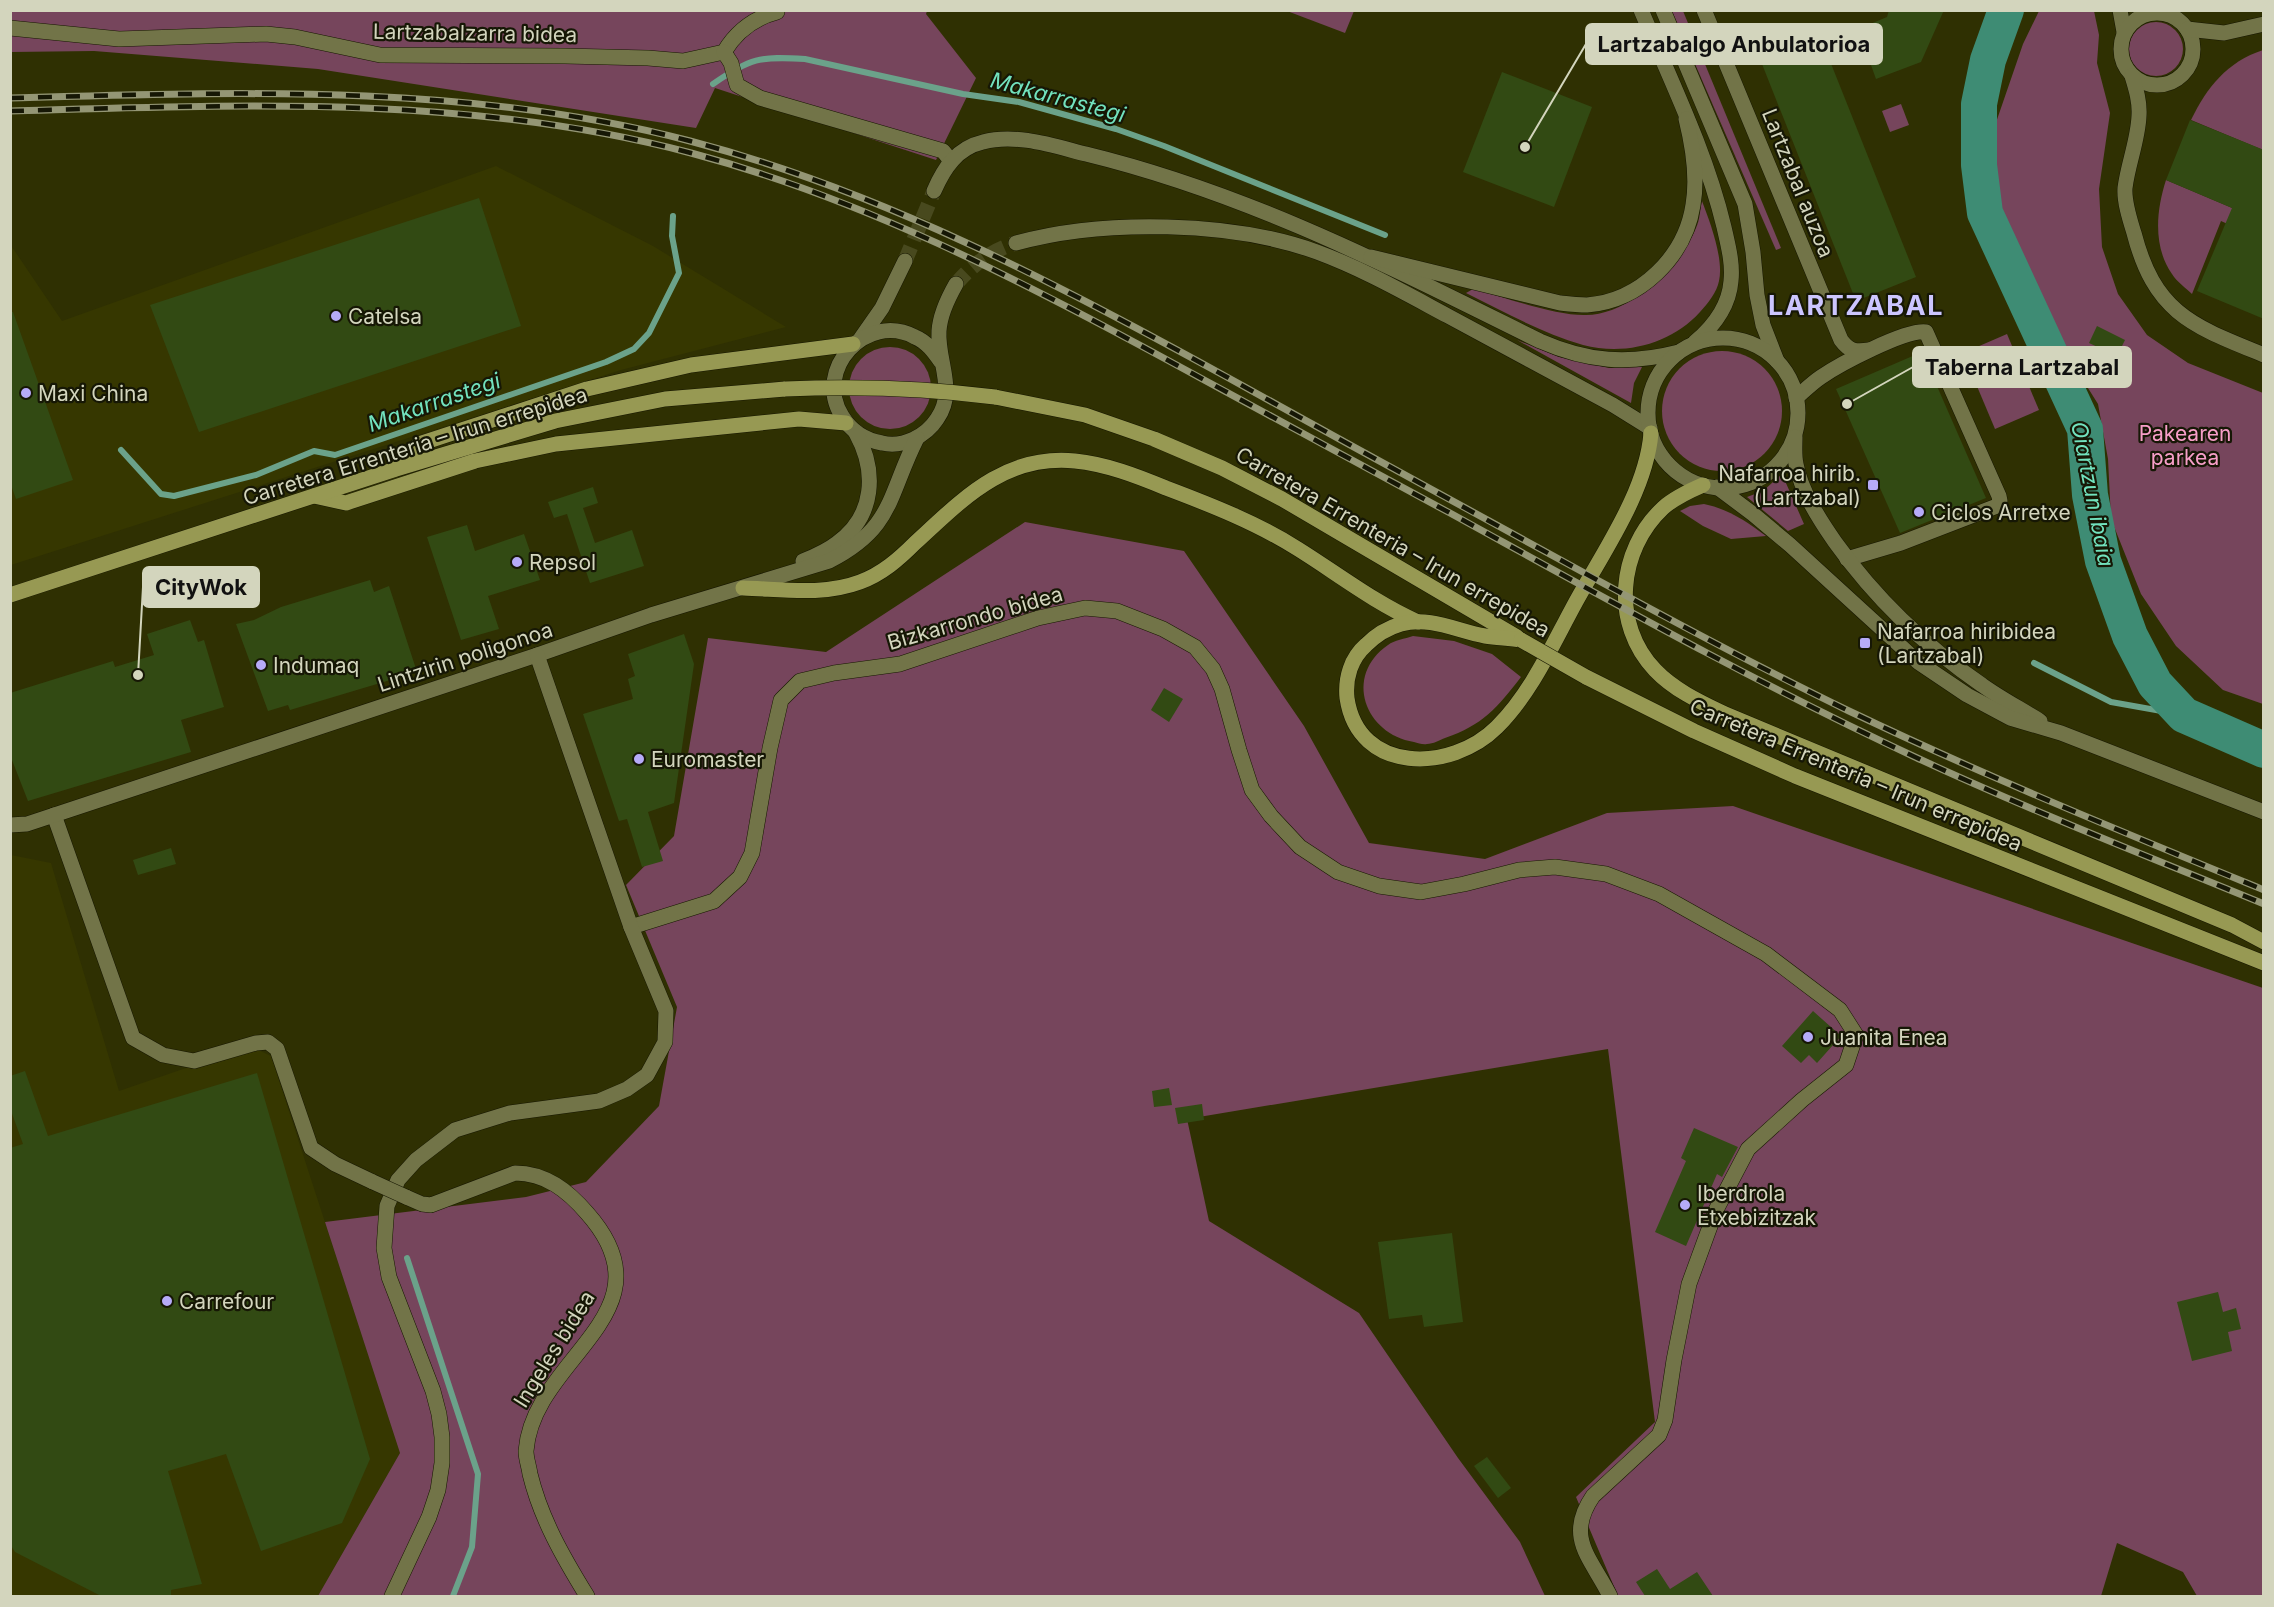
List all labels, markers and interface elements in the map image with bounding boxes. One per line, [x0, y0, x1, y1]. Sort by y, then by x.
street label: Lartzabalzarra bidea [373, 19, 577, 47]
callout: Lartzabalgo Anbulatorioa [1586, 24, 1882, 64]
text: Lartzabalgo Anbulatorioa [1598, 31, 1870, 57]
water label: Makarrastegi [988, 67, 1129, 128]
street label: Lartzabal auzoa [1757, 105, 1839, 261]
district label: LARTZABAL [1768, 289, 1944, 322]
place label: Catelsa [348, 304, 422, 329]
marker: Catelsa [329, 309, 343, 323]
callout: Taberna Lartzabal [1913, 347, 2131, 387]
text: Taberna Lartzabal [1925, 354, 2119, 380]
water label: Makarrastegi [364, 367, 504, 437]
place label: Maxi China [38, 381, 148, 406]
street label: Carretera Errenteria – Irun errepidea [240, 382, 590, 510]
marker: Maxi China [19, 386, 33, 400]
water label: Oiartzun ibaia [2066, 419, 2120, 569]
park label: Pakearen parkea [2139, 421, 2231, 470]
street label: Carretera Errenteria – Irun errepidea [1231, 442, 1555, 642]
place label: Nafarroa hirib. (Lartzabal) [1718, 461, 1861, 510]
marker: Nafarroa hirib. (Lartzabal) [1866, 478, 1880, 492]
place label: Ciclos Arretxe [1931, 500, 2071, 525]
marker: Ciclos Arretxe [1912, 505, 1926, 519]
place label: Repsol [529, 550, 596, 575]
marker: Repsol [510, 555, 524, 569]
callout: CityWok [143, 567, 259, 607]
text: CityWok [155, 574, 247, 600]
street label: Bizkarrondo bidea [885, 581, 1065, 655]
street label: Lintzirin poligonoa [374, 617, 556, 697]
place label: Nafarroa hiribidea (Lartzabal) [1877, 619, 2056, 668]
marker: Nafarroa hiribidea (Lartzabal) [1858, 636, 1872, 650]
place label: Indumaq [273, 653, 359, 678]
marker: Indumaq [254, 658, 268, 672]
street label: Carretera Errenteria – Irun errepidea [1686, 693, 2026, 857]
place label: Euromaster [651, 747, 764, 772]
marker: Euromaster [632, 752, 646, 766]
place label: Juanita Enea [1820, 1025, 1948, 1050]
marker: Juanita Enea [1801, 1030, 1815, 1044]
place label: Iberdrola Etxebizitzak [1697, 1181, 1817, 1230]
marker: Iberdrola Etxebizitzak [1678, 1198, 1692, 1212]
street label: Ingeles bidea [508, 1286, 600, 1412]
place label: Carrefour [179, 1289, 274, 1314]
marker: Carrefour [160, 1294, 174, 1308]

